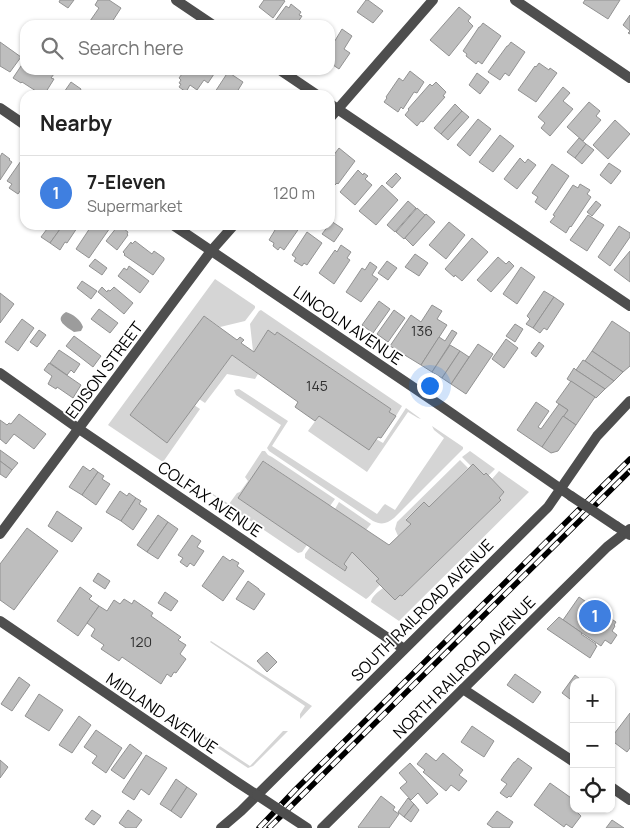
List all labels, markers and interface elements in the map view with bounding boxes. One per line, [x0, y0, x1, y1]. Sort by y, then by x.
search box [20, 20, 335, 75]
icon: search [38, 34, 66, 62]
text: Search here [78, 35, 184, 61]
text: Nearby [40, 109, 112, 137]
text: 7-Eleven [87, 169, 166, 195]
text: 1 [52, 182, 60, 204]
text: 120 m [273, 182, 315, 204]
text: Supermarket [87, 195, 183, 217]
street label: LINCOLN AVENUE [289, 280, 407, 370]
street label: EDISON STREET [60, 317, 148, 423]
house number: 136 [411, 321, 433, 340]
your location [417, 373, 443, 399]
house number: 145 [306, 376, 328, 395]
street label: COLFAX AVENUE [154, 456, 266, 542]
street label: SOUTH RAILROAD AVENUE [346, 534, 498, 686]
street label: NORTH RAILROAD AVENUE [388, 591, 540, 743]
pin: 1 [579, 597, 611, 635]
house number: 120 [130, 632, 152, 651]
street label: MIDLAND AVENUE [102, 667, 222, 759]
map controls [570, 678, 615, 813]
button: + [570, 678, 615, 723]
button: − [570, 723, 615, 768]
button: locate [570, 768, 615, 813]

